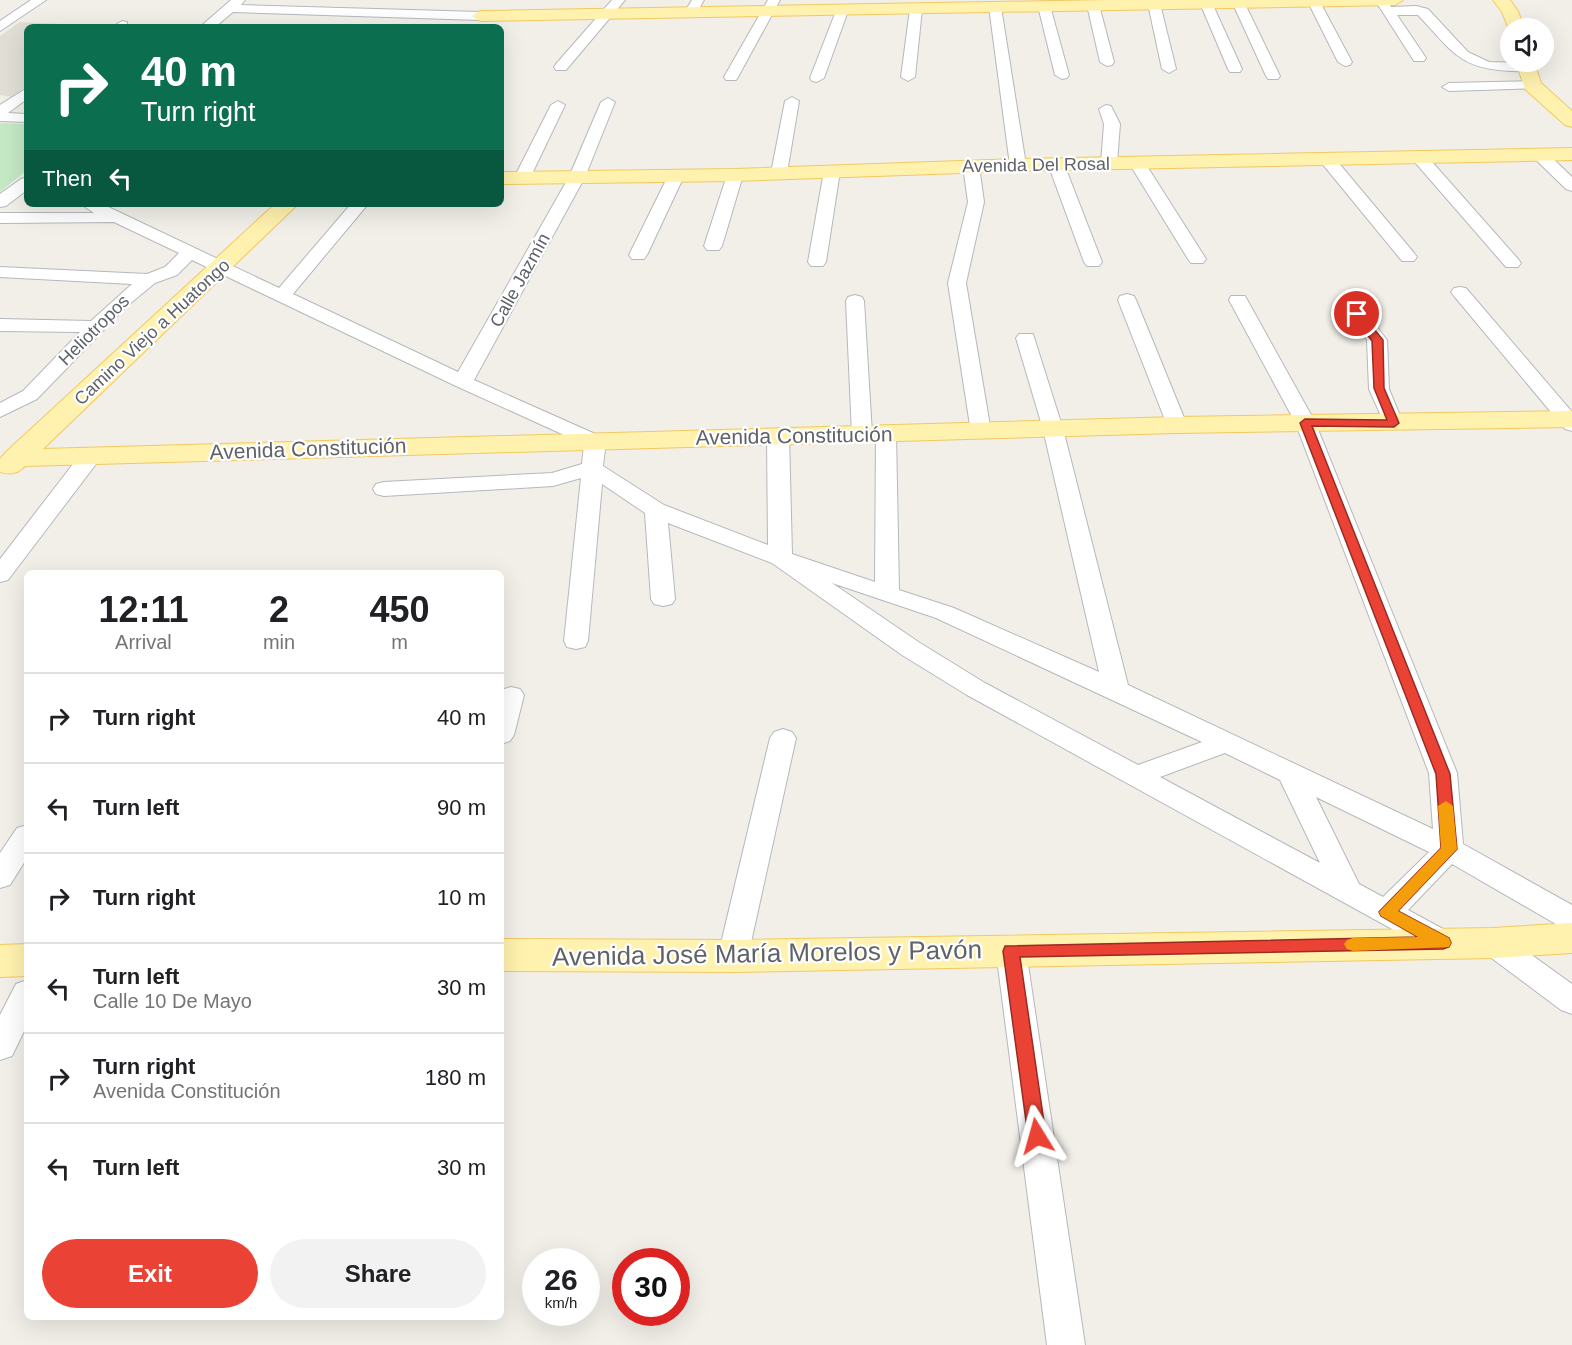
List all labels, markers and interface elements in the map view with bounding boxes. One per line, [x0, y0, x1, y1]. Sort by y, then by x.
map controls [1500, 18, 1554, 72]
button: sound [1500, 18, 1554, 72]
icon: right [42, 48, 120, 126]
text: 40 m [141, 48, 237, 95]
text: Turn right [141, 97, 256, 127]
street label: Avenida Del Rosal [962, 154, 1110, 176]
icon: left [104, 162, 137, 195]
text: Then [42, 166, 92, 191]
street label: Calle Jazmín [486, 230, 554, 330]
street label: Camino Viejo a Huatongo [70, 255, 234, 409]
pin [1331, 288, 1382, 339]
street label: Heliotropos [55, 291, 133, 369]
icon: arrive [1340, 297, 1373, 330]
street label: Avenida Constitución [695, 422, 893, 449]
street label: Avenida Constitución [209, 434, 407, 463]
text: 12:11 [98, 589, 188, 630]
text: 2 [269, 589, 289, 630]
text: 450 [370, 589, 430, 630]
text: Arrival [115, 631, 172, 653]
text: min [263, 631, 295, 653]
text: m [391, 631, 408, 653]
icon: right [42, 702, 75, 735]
text: Turn right [93, 705, 195, 730]
text: 40 m [437, 705, 486, 730]
icon: left [42, 792, 75, 825]
text: Turn left [93, 795, 179, 820]
text: 90 m [437, 795, 486, 820]
icon: right [42, 882, 75, 915]
text: Turn right [93, 885, 195, 910]
text: 10 m [437, 885, 486, 910]
street label: Avenida José María Morelos y Pavón [552, 934, 982, 972]
text: Turn left [93, 964, 179, 989]
icon: left [42, 972, 75, 1005]
text: 30 m [437, 975, 486, 1000]
text: Calle 10 De Mayo [93, 990, 252, 1012]
text: Turn right [93, 1054, 195, 1079]
icon: right [42, 1062, 75, 1095]
text: 180 m [425, 1065, 486, 1090]
text: Avenida Constitución [93, 1080, 281, 1102]
position arrow [1005, 1104, 1069, 1168]
icon: left [42, 1152, 75, 1185]
text: Turn left [93, 1155, 179, 1180]
text: 30 m [437, 1155, 486, 1180]
button: Exit [42, 1239, 258, 1308]
button: Share [270, 1239, 486, 1308]
speed limit sign: 30 [612, 1248, 690, 1326]
text: 26 [544, 1263, 578, 1296]
text: km/h [545, 1294, 577, 1311]

